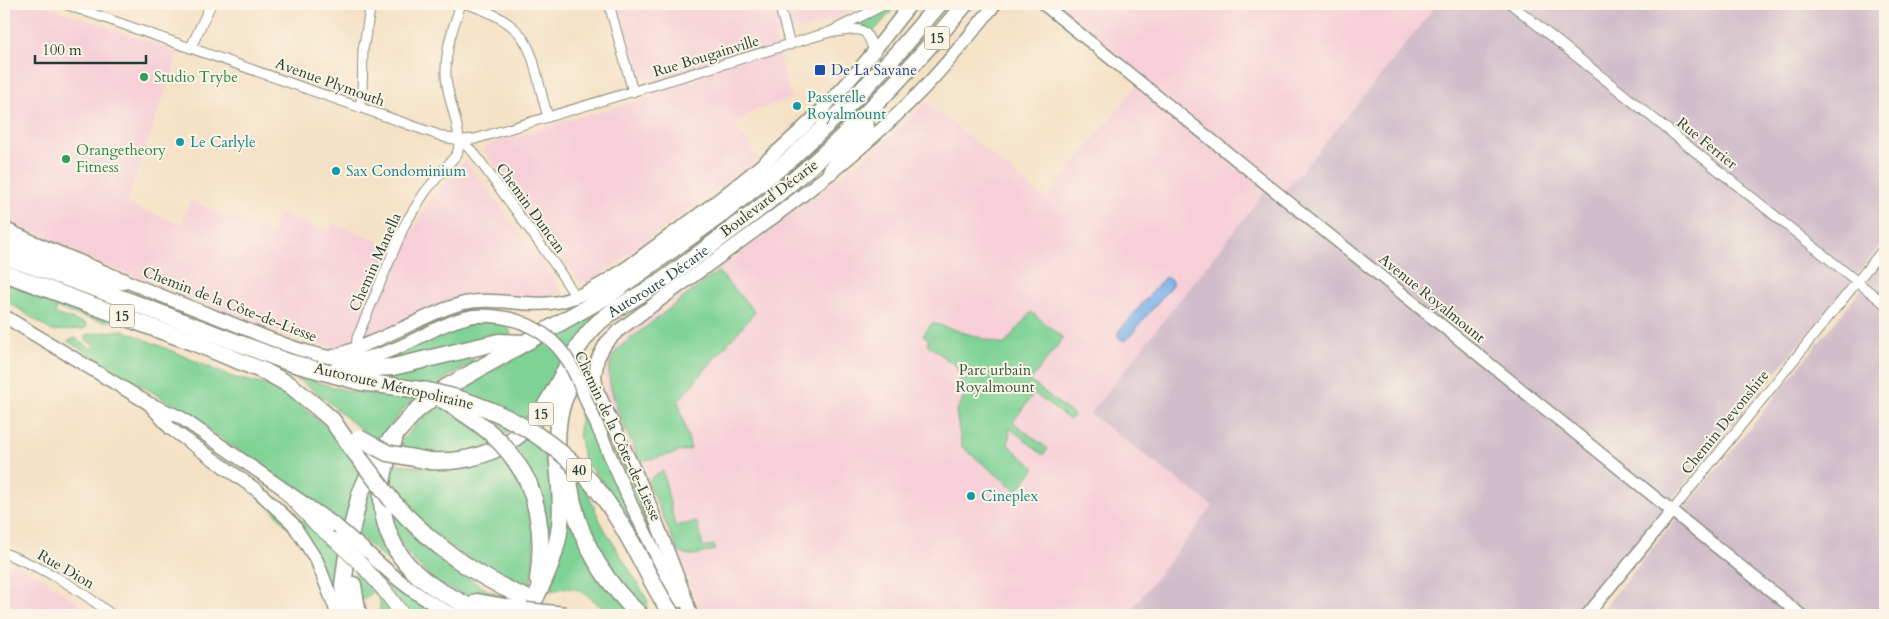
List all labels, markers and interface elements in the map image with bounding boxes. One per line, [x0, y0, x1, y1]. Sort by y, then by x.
road number: 15 [924, 26, 950, 49]
street label: Rue Bougainville [651, 30, 762, 82]
scale bar [35, 32, 146, 64]
text: 100 m [42, 40, 82, 60]
street label: Avenue Plymouth [272, 53, 388, 111]
place label: De La Savane [831, 60, 917, 80]
marker: De La Savane [813, 63, 827, 77]
place label: Studio Trybe [154, 67, 238, 87]
marker: Studio Trybe [138, 71, 150, 83]
place label: Passerelle Royalmount [807, 87, 886, 124]
marker: Passerelle Royalmount [791, 100, 803, 112]
street label: Rue Ferrier [1673, 112, 1742, 174]
place label: Le Carlyle [190, 132, 256, 152]
marker: Le Carlyle [174, 136, 186, 148]
place label: Orangetheory Fitness [76, 140, 166, 177]
marker: Orangetheory Fitness [60, 153, 72, 165]
street label: Boulevard Décarie [716, 155, 822, 241]
street label: Chemin Duncan [492, 159, 571, 257]
place label: Sax Condominium [346, 161, 467, 181]
marker: Sax Condominium [330, 165, 342, 177]
street label: Chemin Manella [344, 209, 406, 315]
street label: Autoroute Décarie [603, 240, 713, 322]
street label: Avenue Royalmount [1375, 249, 1490, 347]
street label: Chemin de la Côte-de-Liesse [140, 261, 320, 347]
road number: 15 [110, 304, 134, 328]
street label: Chemin de la Côte-de-Liesse [570, 348, 666, 524]
street label: Autoroute Métropolitaine [312, 358, 476, 414]
park label: Parc urbain Royalmount [955, 360, 1035, 397]
street label: Chemin Devonshire [1677, 365, 1773, 478]
road number: 15 [528, 402, 554, 426]
road number: 40 [566, 458, 592, 482]
place label: Cineplex [981, 486, 1039, 506]
marker: Cineplex [965, 490, 977, 502]
street label: Rue Dion [34, 545, 98, 594]

